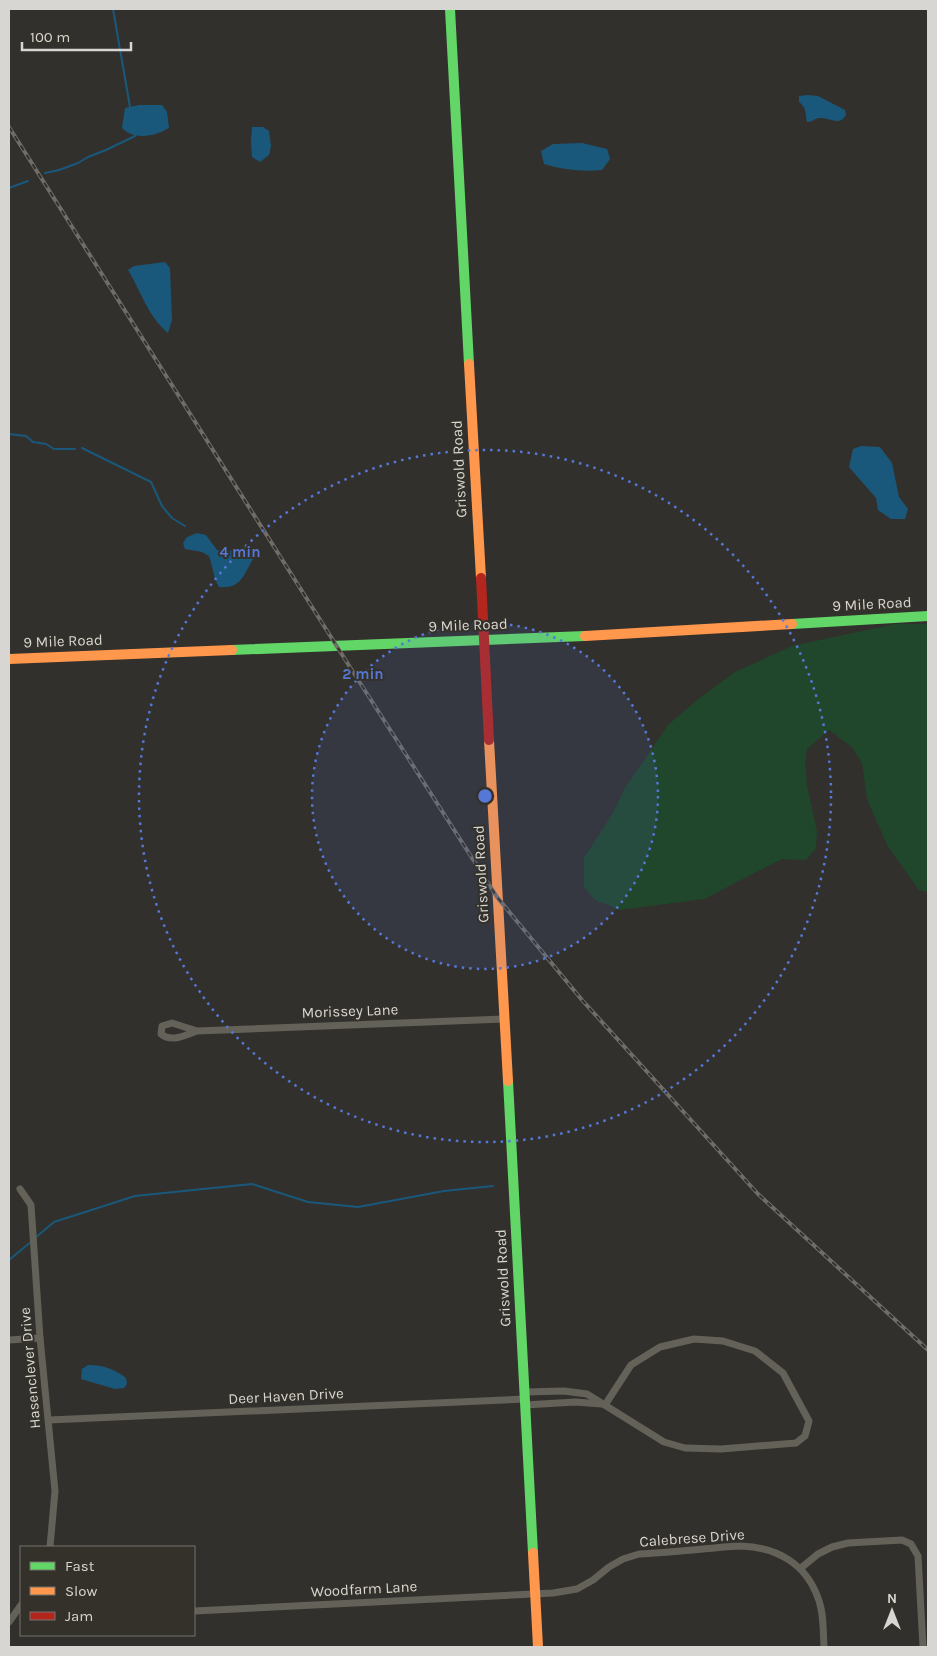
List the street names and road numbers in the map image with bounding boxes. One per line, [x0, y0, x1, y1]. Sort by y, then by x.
street label: Griswold Road [447, 420, 471, 518]
street label: 9 Mile Road [832, 593, 912, 615]
street label: 9 Mile Road [428, 615, 508, 635]
street label: 9 Mile Road [23, 631, 103, 651]
street label: Griswold Road [469, 825, 493, 923]
street label: Morissey Lane [301, 1000, 399, 1022]
street label: Griswold Road [491, 1229, 515, 1327]
street label: Hasenclever Drive [16, 1307, 44, 1429]
street label: Deer Haven Drive [228, 1384, 344, 1408]
street label: Calebrese Drive [639, 1525, 745, 1551]
street label: Woodfarm Lane [310, 1577, 418, 1601]

